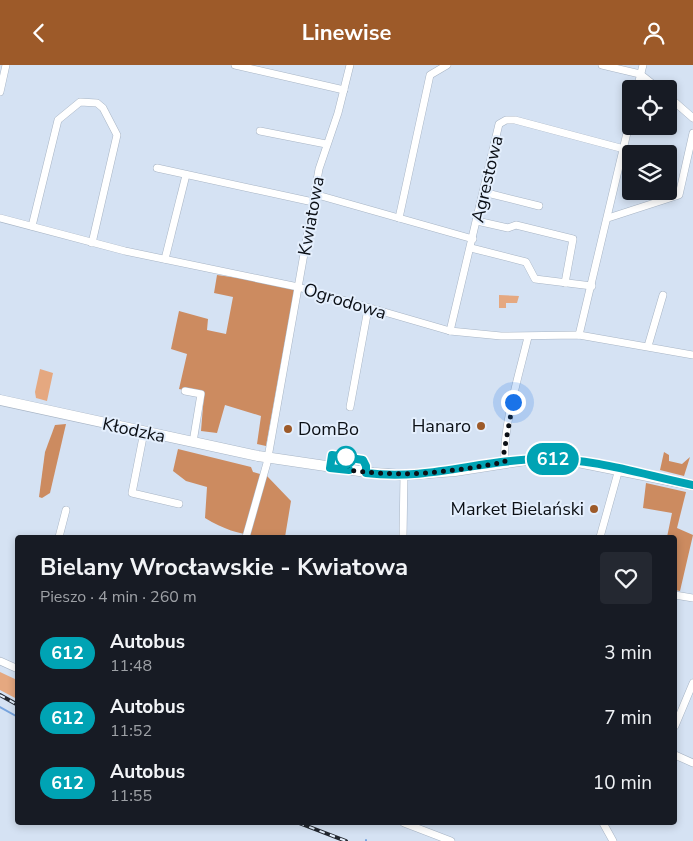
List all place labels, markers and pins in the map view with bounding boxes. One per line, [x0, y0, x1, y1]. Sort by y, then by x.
place label: Hanaro [412, 414, 471, 438]
place label: DomBo [298, 417, 359, 441]
marker: Hanaro [475, 420, 487, 432]
marker: DomBo [282, 423, 294, 435]
unlabelled marker [335, 446, 357, 468]
place label: Market Bielański [451, 497, 584, 521]
marker: Market Bielański [588, 503, 600, 515]

